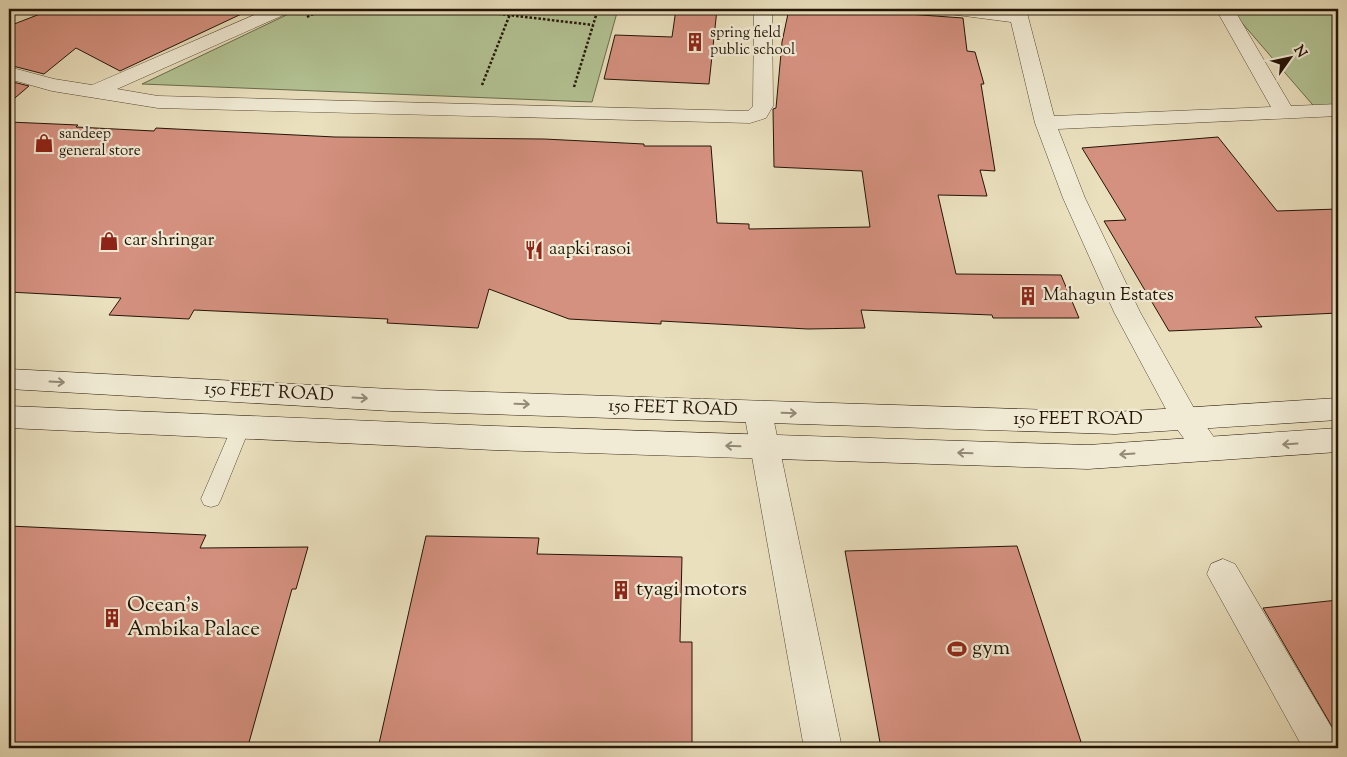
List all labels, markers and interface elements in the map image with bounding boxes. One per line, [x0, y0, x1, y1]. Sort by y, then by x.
place label: spring field public school [710, 23, 795, 61]
building icon: spring field public school [684, 31, 706, 53]
north arrow [1264, 32, 1314, 82]
text: N [1288, 42, 1311, 62]
place label: sandeep general store [59, 124, 141, 162]
shop icon: sandeep general store [33, 132, 55, 154]
place label: car shringar [124, 228, 214, 254]
shop icon: car shringar [98, 230, 120, 252]
place label: aapki rasoi [549, 237, 631, 263]
restaurant icon: aapki rasoi [523, 239, 545, 261]
place label: Mahagun Estates [1043, 283, 1174, 309]
building icon: Mahagun Estates [1017, 285, 1039, 307]
one-way arrow [49, 377, 65, 386]
street label: 150 FEET ROAD [204, 377, 334, 409]
one-way arrow [351, 393, 367, 402]
street label: 150 FEET ROAD [608, 394, 738, 424]
one-way arrow [514, 399, 530, 409]
street label: 150 FEET ROAD [1013, 407, 1143, 433]
one-way arrow [781, 408, 797, 417]
one-way arrow [1282, 439, 1298, 448]
one-way arrow [725, 441, 741, 451]
one-way arrow [957, 448, 974, 458]
one-way arrow [1120, 450, 1136, 459]
place label: tyagi motors [636, 575, 747, 605]
building icon: tyagi motors [610, 579, 632, 601]
place label: Ocean's Ambika Palace [127, 591, 260, 645]
building icon: Ocean's Ambika Palace [101, 607, 123, 629]
place label: gym [972, 634, 1010, 664]
sports icon: gym [946, 638, 968, 660]

